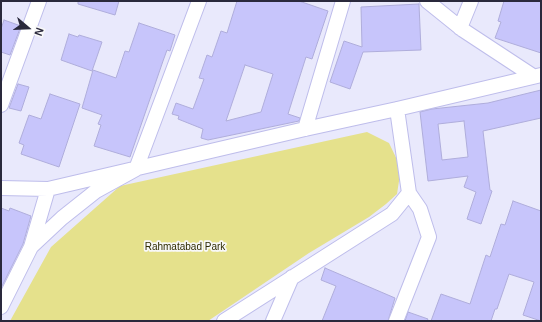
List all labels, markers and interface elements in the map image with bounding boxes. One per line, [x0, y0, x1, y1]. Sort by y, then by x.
north arrow [8, 8, 48, 48]
text: N [32, 26, 46, 38]
park label: Rahmatabad Park [145, 241, 225, 253]

